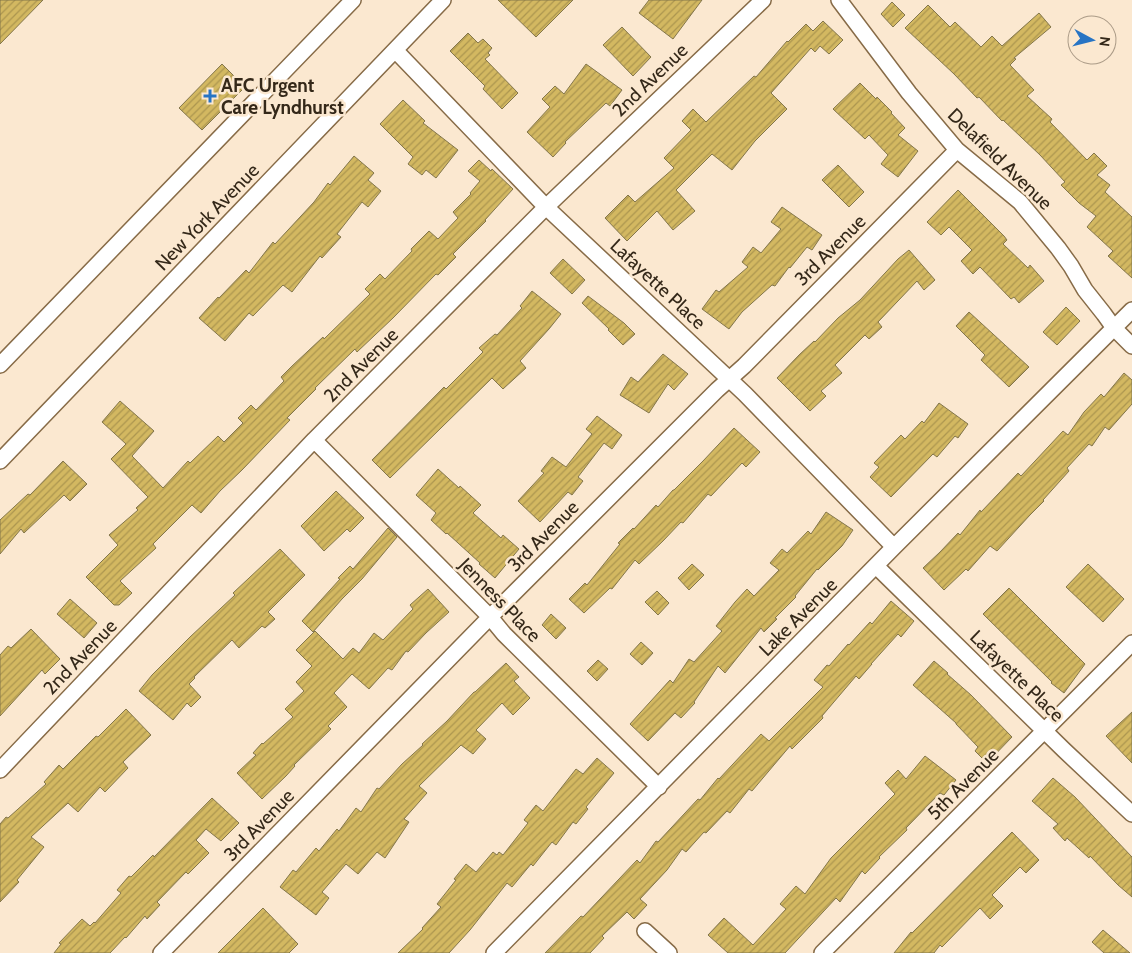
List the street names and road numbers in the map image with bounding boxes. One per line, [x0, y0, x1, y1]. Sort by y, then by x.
street label: 2nd Avenue [608, 38, 693, 121]
street label: Delafield Avenue [943, 103, 1057, 215]
street label: New York Avenue [150, 159, 264, 275]
street label: 3rd Avenue [790, 209, 871, 290]
street label: Lafayette Place [606, 234, 711, 334]
street label: 2nd Avenue [319, 323, 403, 407]
street label: 3rd Avenue [503, 495, 584, 576]
street label: Jenness Place [454, 552, 546, 647]
street label: Lake Avenue [754, 573, 842, 661]
street label: 2nd Avenue [39, 614, 122, 699]
street label: Lafayette Place [965, 625, 1069, 727]
street label: 5th Avenue [923, 743, 1004, 824]
street label: 3rd Avenue [219, 784, 299, 866]

